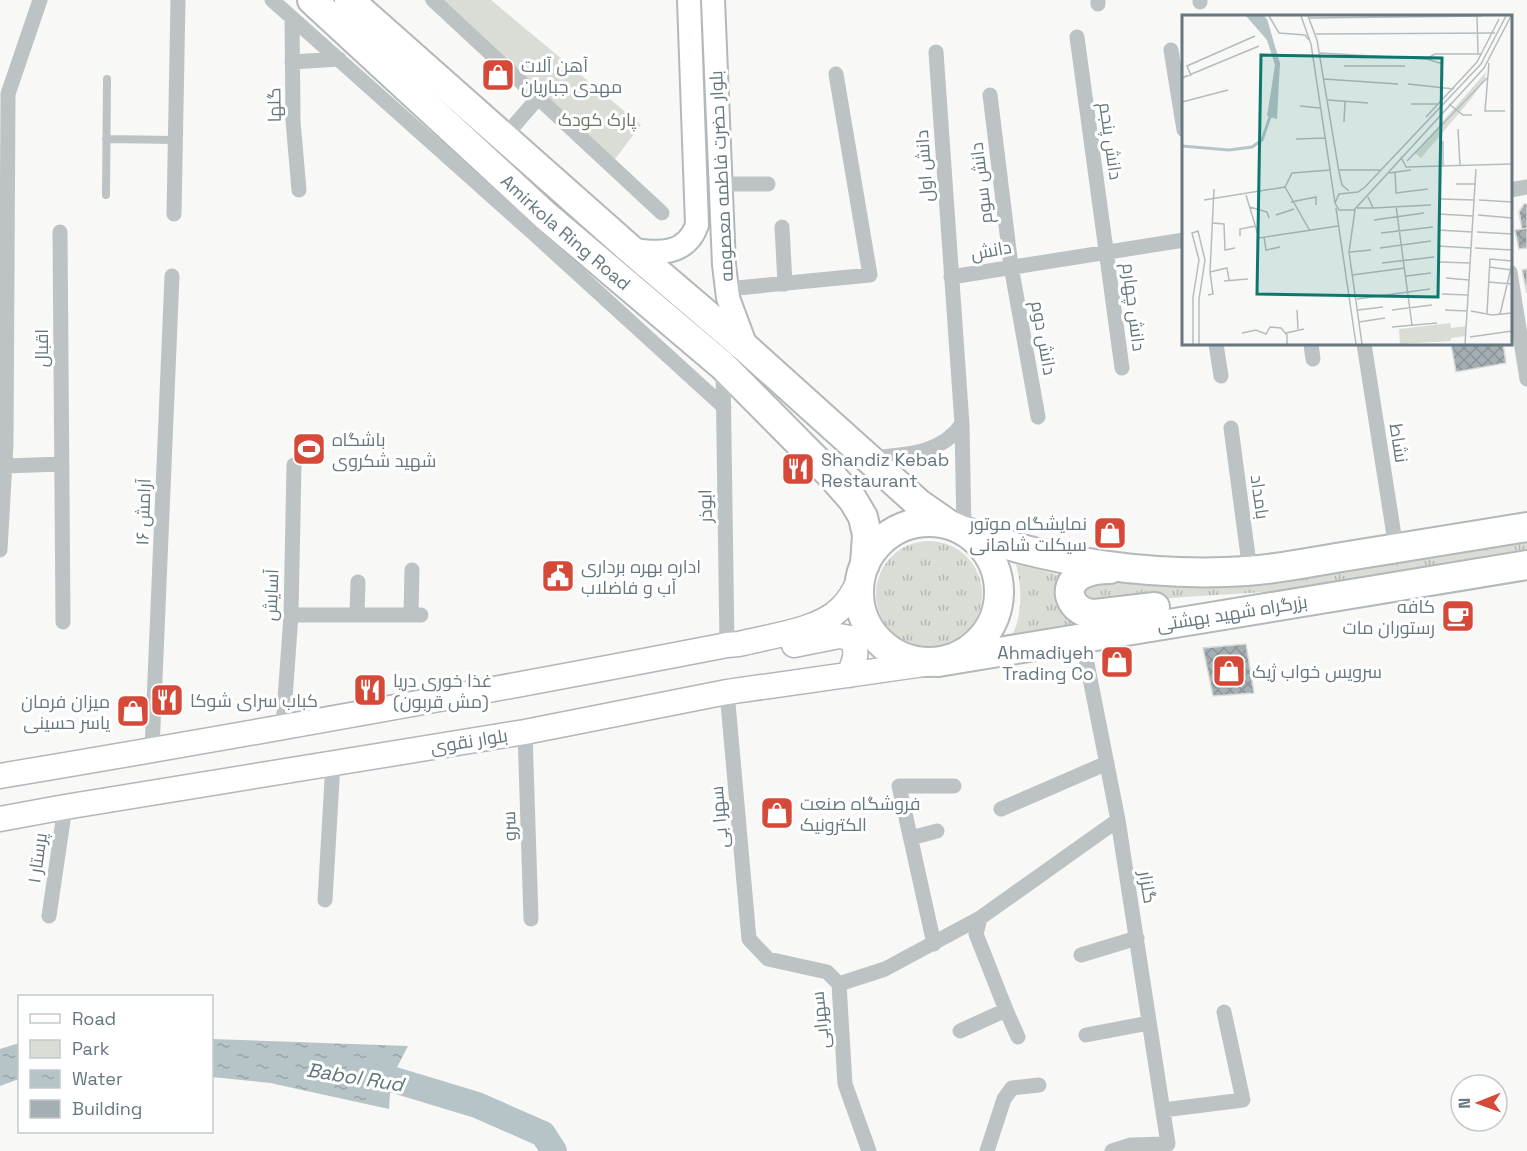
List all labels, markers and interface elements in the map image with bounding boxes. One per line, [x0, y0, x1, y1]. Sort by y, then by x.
inset map [1182, 15, 1512, 345]
place label: آهن آلات مهدی جباریان [521, 54, 622, 98]
shop icon: آهن آلات مهدی جباریان [480, 57, 516, 93]
street label: بلوار حضرت فاطمه معصومه [704, 70, 738, 282]
street label: گلها [262, 87, 286, 123]
street label: دانش پنجم [1093, 101, 1128, 181]
park label: پارک کودک [558, 108, 636, 132]
street label: دانش اول [910, 129, 938, 203]
street label: دانش سوم [965, 141, 998, 225]
street label: Amirkola Ring Road [496, 169, 636, 295]
street label: دانش [969, 235, 1013, 265]
street label: دانش چهارم [1116, 262, 1151, 352]
street label: دانش دوم [1025, 299, 1062, 377]
street label: اقبال [30, 329, 53, 367]
street label: نشاط [1385, 422, 1413, 464]
place label: باشگاه شهید شکروی [332, 428, 436, 472]
sports icon: باشگاه شهید شکروی [291, 431, 327, 467]
place label: Shandiz Kebab Restaurant [821, 448, 949, 492]
restaurant icon: Shandiz Kebab Restaurant [780, 451, 816, 487]
street label: بامداد [1245, 473, 1275, 521]
street label: آرامش ۱۶ [130, 478, 156, 546]
street label: ابوذر [693, 489, 717, 524]
place label: نمایشگاه موتور سیکلت شاهانی [968, 512, 1087, 556]
shop icon: نمایشگاه موتور سیکلت شاهانی [1092, 515, 1128, 551]
place label: اداره بهره برداری آب و فاضلاب [581, 555, 701, 599]
public building icon: اداره بهره برداری آب و فاضلاب [540, 558, 576, 594]
street label: آسایش [259, 568, 283, 622]
street label: بزرگراه شهید بهشتی [1155, 590, 1309, 636]
place label: کافه رستوران مات [1342, 595, 1435, 639]
cafe icon: کافه رستوران مات [1440, 598, 1476, 634]
place label: Ahmadiyeh Trading Co [997, 641, 1094, 685]
shop icon: Ahmadiyeh Trading Co [1099, 644, 1135, 680]
shop icon: سرویس خواب ژیک [1211, 653, 1247, 689]
place label: سرویس خواب ژیک [1252, 660, 1382, 683]
place label: غذا خوری دریا (مش قربون) [393, 669, 492, 713]
restaurant icon: غذا خوری دریا (مش قربون) [352, 672, 388, 708]
restaurant icon: کباب سرای شوکا [149, 682, 185, 718]
place label: کباب سرای شوکا [190, 689, 318, 712]
place label: میزان فرمان یاسر حسینی [21, 690, 110, 734]
shop icon: میزان فرمان یاسر حسینی [115, 693, 151, 729]
street label: بلوار نقوی [429, 724, 509, 758]
street label: سهرا بی [705, 785, 733, 849]
place label: فروشگاه صنعت الکترونیک [800, 792, 920, 836]
shop icon: فروشگاه صنعت الکترونیک [759, 795, 795, 831]
street label: سرو [497, 811, 521, 841]
street label: پرستار ۱ [22, 831, 53, 885]
street label: گلزار [1134, 868, 1162, 905]
street label: سهرابی [806, 990, 834, 1050]
legend [18, 995, 213, 1133]
text: Road [72, 1007, 116, 1030]
text: Park [72, 1037, 110, 1060]
water label: Babol Rud [305, 1057, 407, 1098]
text: Water [72, 1067, 123, 1090]
north arrow [1449, 1073, 1509, 1133]
text: Building [72, 1097, 142, 1120]
text: N [1454, 1098, 1475, 1109]

